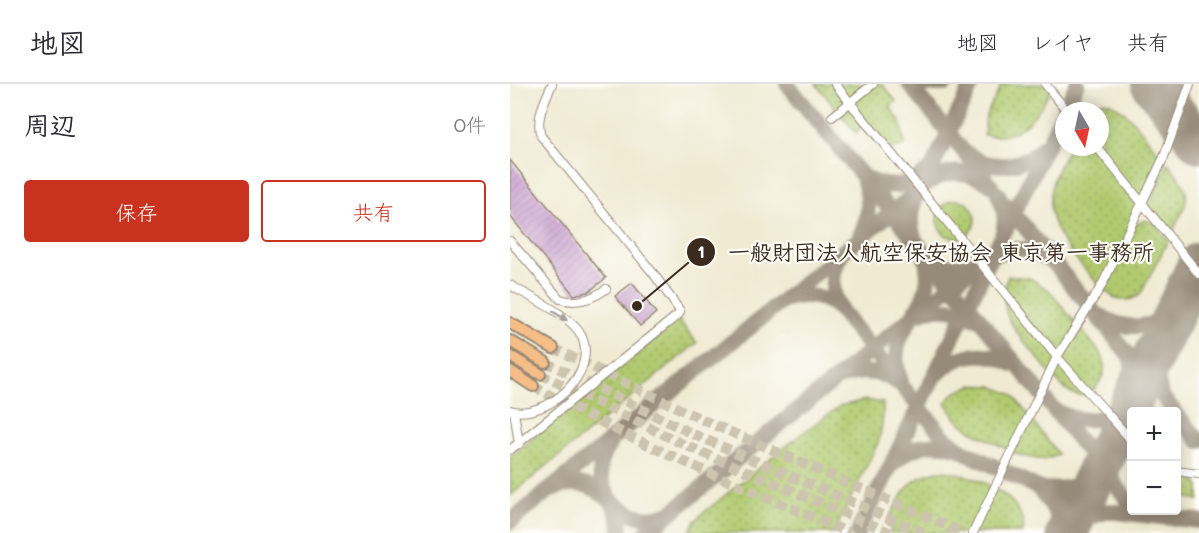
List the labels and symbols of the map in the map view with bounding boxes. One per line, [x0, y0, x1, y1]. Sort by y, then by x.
north arrow [1055, 102, 1109, 156]
callout: 一般財団法人航空保安協会 東京第一事務所 [686, 232, 1166, 272]
text: 一般財団法人航空保安協会 東京第一事務所 [728, 237, 1154, 266]
text: 1 [697, 239, 705, 263]
one-way arrow [552, 310, 568, 321]

